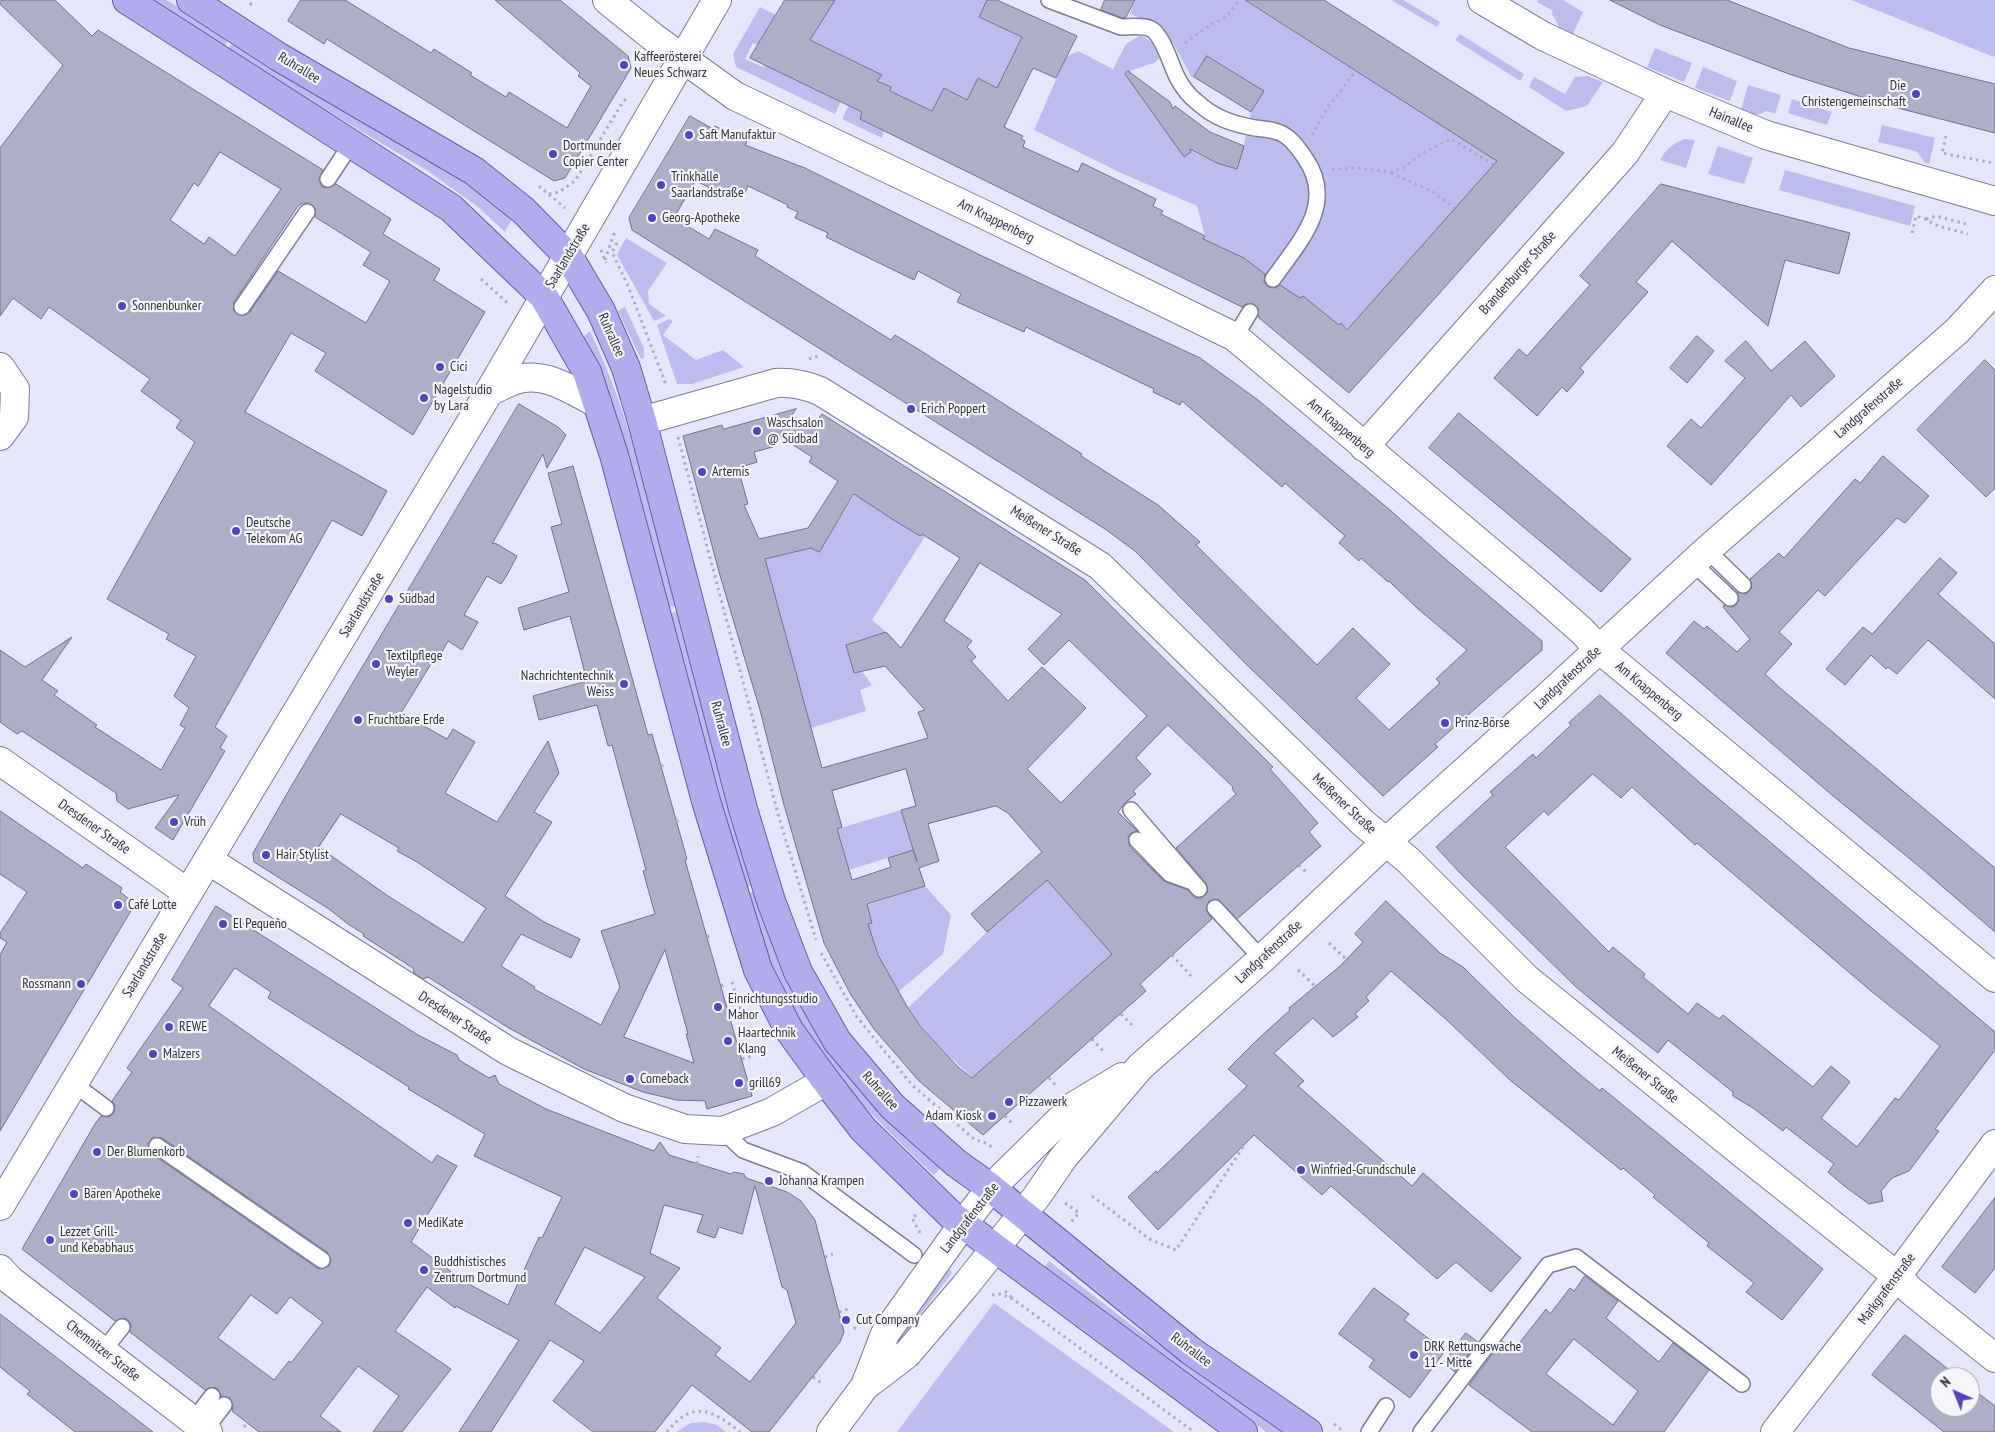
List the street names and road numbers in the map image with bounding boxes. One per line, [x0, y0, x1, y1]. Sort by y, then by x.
street label: Ruhrallee [275, 49, 323, 87]
street label: Hainallee [1707, 104, 1755, 136]
street label: Am Knappenberg [955, 195, 1037, 247]
street label: Saarlandstraße [542, 221, 594, 291]
street label: Brandenburger Straße [1476, 228, 1560, 318]
street label: Ruhrallee [594, 310, 628, 360]
street label: Landgrafenstraße [1831, 374, 1907, 442]
street label: Am Knappenberg [1304, 395, 1378, 461]
street label: Meißener Straße [1007, 502, 1085, 560]
street label: Saarlandstraße [336, 570, 388, 640]
street label: Landgrafenstraße [1531, 643, 1605, 713]
street label: Am Knappenberg [1612, 658, 1686, 724]
street label: Ruhrallee [707, 699, 735, 749]
street label: Meißener Straße [1309, 770, 1379, 838]
street label: Dresdener Straße [55, 796, 133, 858]
street label: Landgrafenstraße [1232, 917, 1306, 987]
street label: Saarlandstraße [119, 930, 171, 1000]
street label: Dresdener Straße [415, 988, 495, 1048]
street label: Meißener Straße [1608, 1043, 1682, 1107]
street label: Ruhrallee [858, 1068, 902, 1114]
street label: Landgrafenstraße [937, 1179, 1003, 1257]
street label: Markgrafenstraße [1855, 1250, 1919, 1328]
street label: Chemnitzer Straße [62, 1317, 144, 1385]
street label: Ruhrallee [1167, 1329, 1215, 1371]

